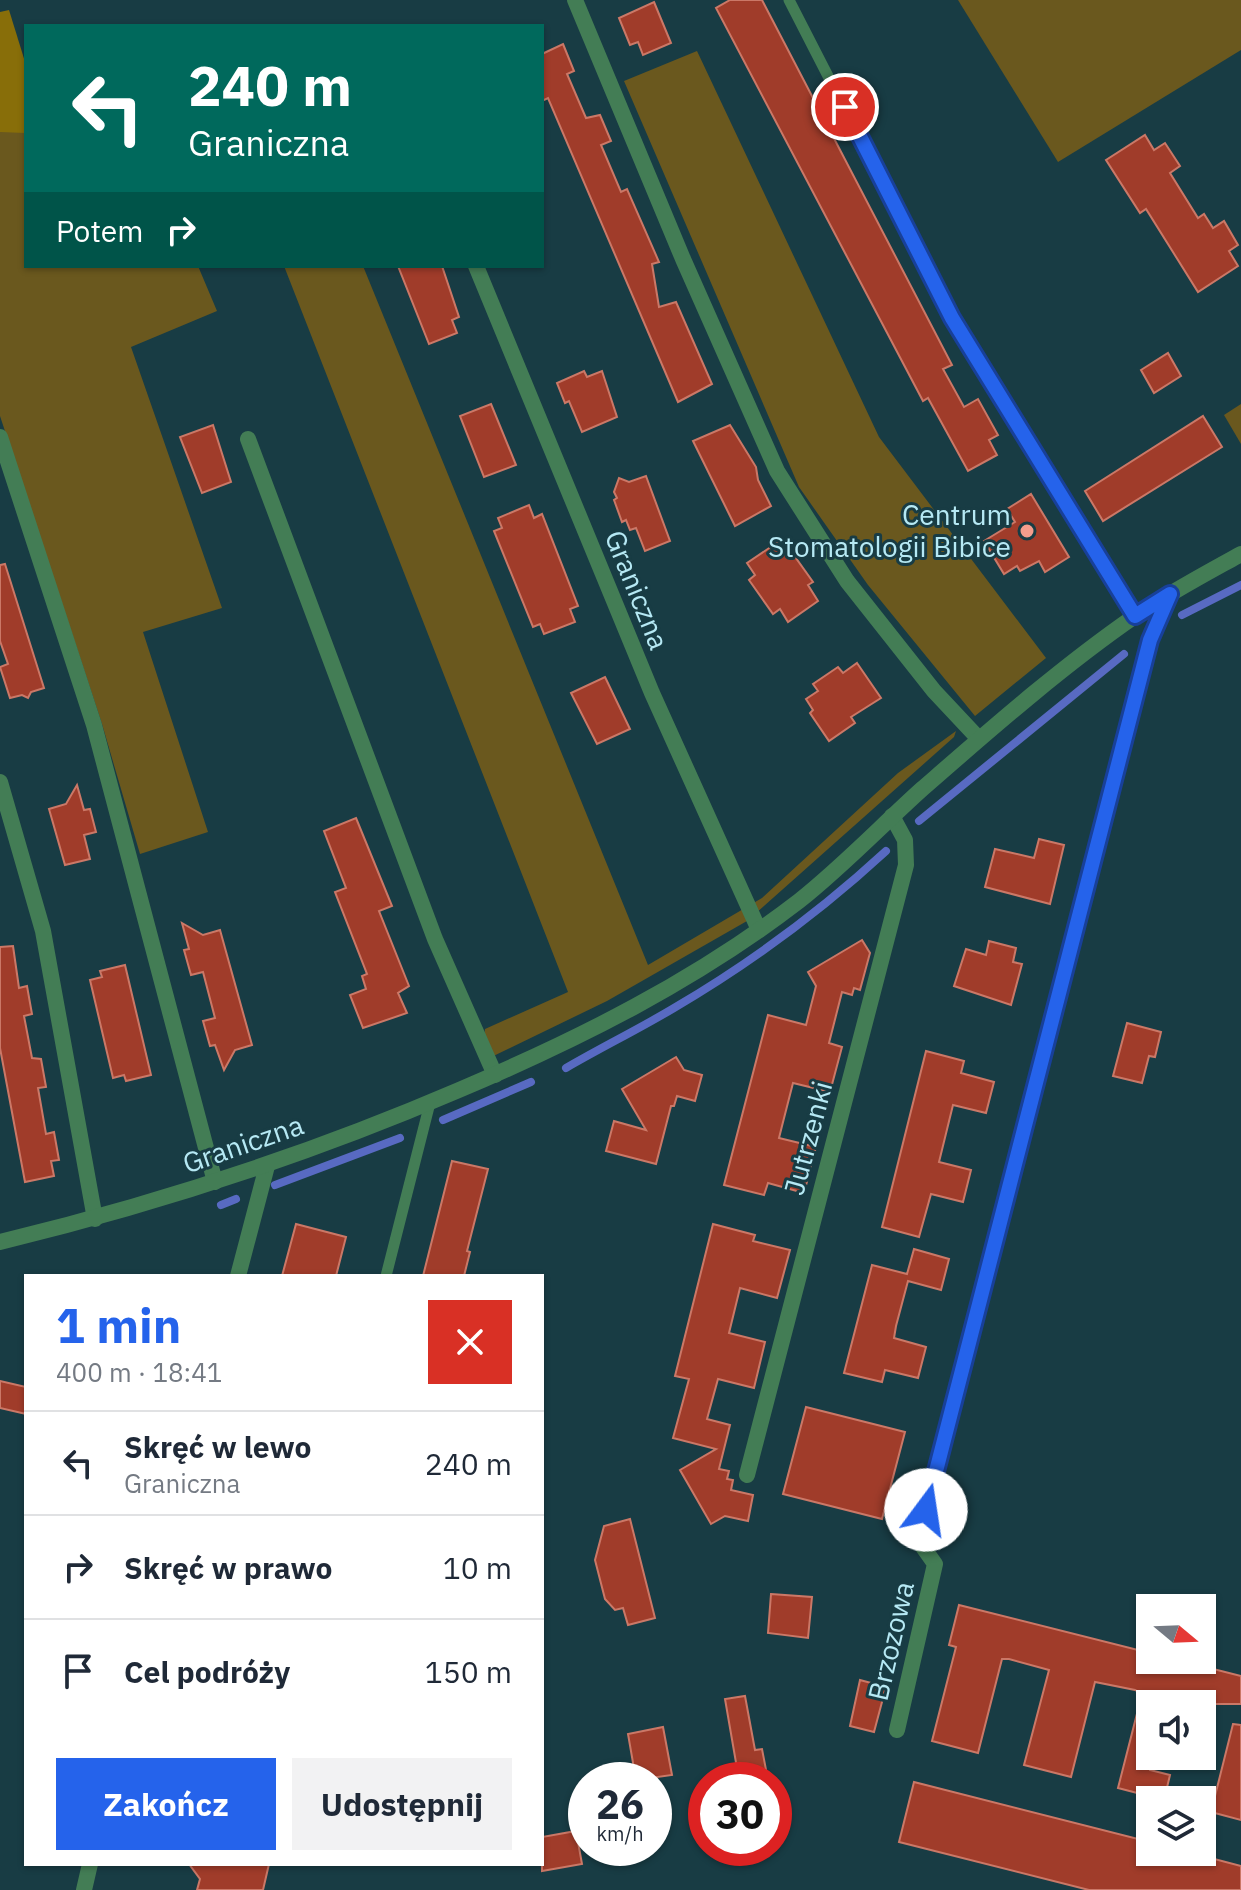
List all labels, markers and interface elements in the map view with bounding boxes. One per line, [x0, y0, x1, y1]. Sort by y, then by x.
text: 240 m [188, 49, 352, 121]
icon: left [56, 56, 160, 160]
pin [811, 73, 879, 141]
icon: arrive [823, 85, 867, 129]
text: Graniczna [188, 119, 349, 166]
icon: right [159, 208, 203, 252]
text: Potem [56, 211, 143, 250]
place label: Centrum Stomatologii Bibice [768, 496, 1011, 565]
marker: Centrum Stomatologii Bibice [1018, 522, 1036, 540]
street label: Graniczna [597, 525, 678, 655]
street label: Jutrzenki [775, 1077, 840, 1199]
street label: Graniczna [178, 1106, 308, 1181]
text: 1 min [56, 1294, 181, 1356]
button: close [428, 1300, 512, 1384]
text: 400 m · 18:41 [56, 1355, 222, 1389]
text: Skręć w lewo [124, 1427, 311, 1466]
icon: left [56, 1441, 100, 1485]
text: 240 m [425, 1444, 512, 1483]
text: Graniczna [124, 1466, 240, 1500]
position arrow [884, 1468, 968, 1552]
icon: right [56, 1545, 100, 1589]
text: Skręć w prawo [124, 1548, 332, 1587]
text: 10 m [443, 1548, 512, 1587]
street label: Brzozowa [859, 1578, 922, 1704]
north arrow [1136, 1594, 1216, 1674]
map controls [1136, 1594, 1216, 1866]
icon: arrive [56, 1649, 100, 1693]
text: Cel podróży [124, 1652, 290, 1691]
text: 150 m [425, 1652, 512, 1691]
button: sound [1136, 1690, 1216, 1770]
button: Zakończ [56, 1758, 276, 1850]
button: Udostępnij [292, 1758, 512, 1850]
speed limit sign: 30 [688, 1762, 792, 1866]
text: 26 [596, 1778, 644, 1830]
button: layers [1136, 1786, 1216, 1866]
text: km/h [596, 1820, 644, 1847]

